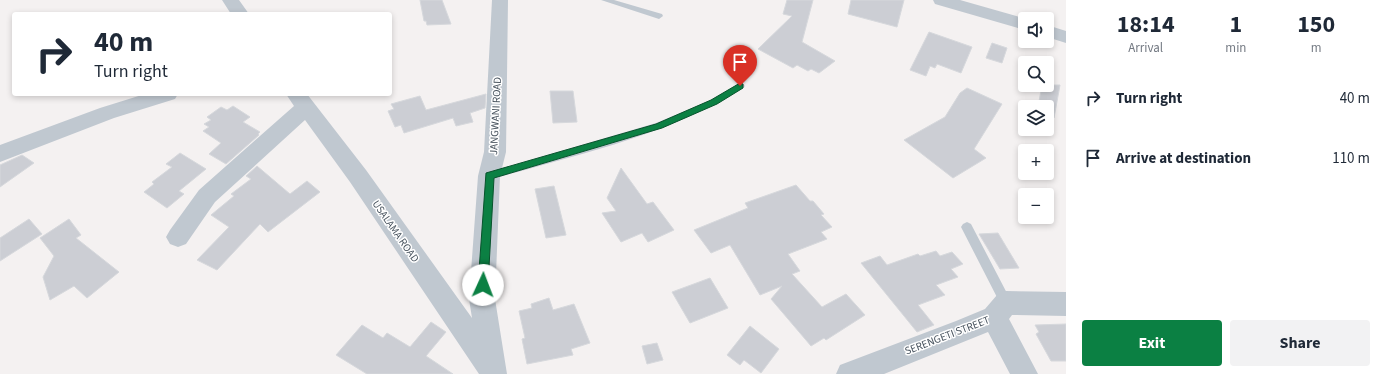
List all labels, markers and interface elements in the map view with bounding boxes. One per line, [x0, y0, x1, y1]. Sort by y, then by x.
text: 18:14 [1117, 7, 1175, 42]
text: 1 [1230, 7, 1242, 42]
text: 150 [1297, 7, 1335, 42]
map controls [1018, 12, 1054, 224]
button: sound [1018, 12, 1054, 48]
text: 40 m [94, 22, 153, 62]
icon: right [28, 28, 80, 80]
text: Arrival [1128, 39, 1163, 57]
text: min [1225, 39, 1246, 57]
text: m [1311, 39, 1322, 57]
pin [723, 45, 757, 86]
icon: arrive [729, 51, 751, 73]
button: search [1018, 56, 1054, 92]
text: Turn right [94, 59, 168, 84]
street label: JANGWANI ROAD [486, 76, 505, 155]
icon: right [1082, 87, 1104, 109]
text: Turn right [1116, 88, 1182, 109]
text: 40 m [1340, 88, 1370, 109]
button: layers [1018, 100, 1054, 136]
button: + [1018, 144, 1054, 180]
icon: arrive [1082, 147, 1104, 169]
text: Arrive at destination [1116, 148, 1251, 169]
text: 110 m [1332, 148, 1370, 169]
button: − [1018, 188, 1054, 224]
street label: USALAMA ROAD [369, 197, 423, 265]
position arrow [462, 264, 504, 306]
street label: SERENGETI STREET [903, 312, 992, 359]
button: Exit [1082, 320, 1222, 366]
button: Share [1230, 320, 1370, 366]

